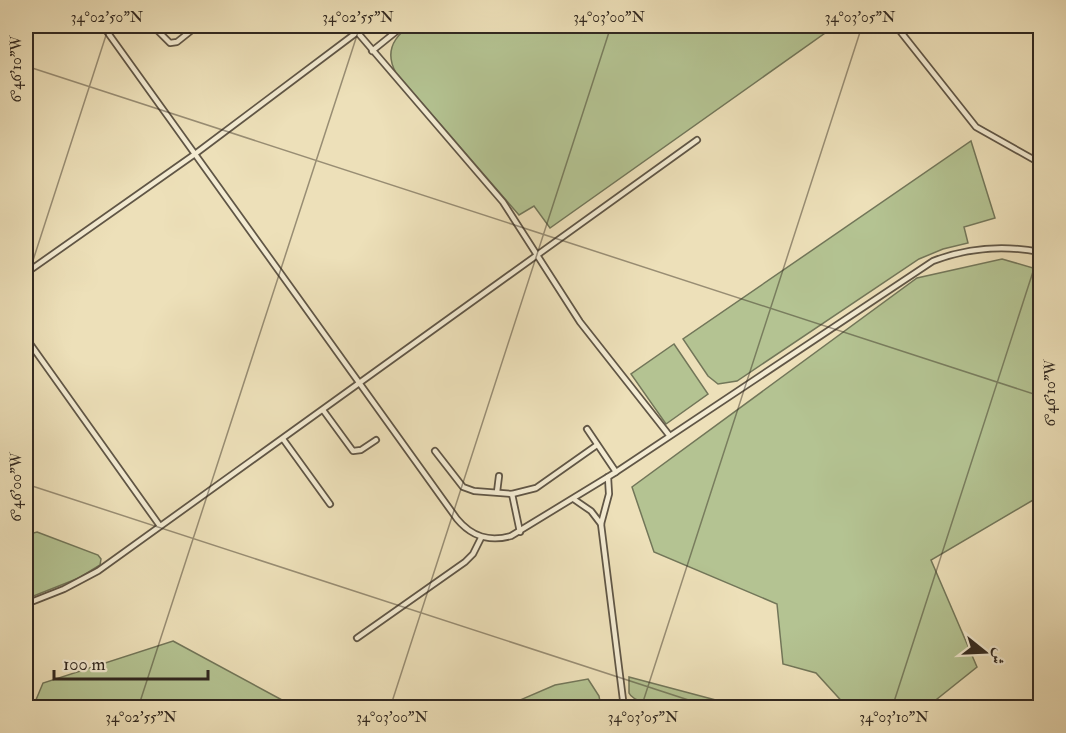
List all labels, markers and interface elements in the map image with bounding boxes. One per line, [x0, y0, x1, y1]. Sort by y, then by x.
text: 34°02'50"N [71, 8, 144, 27]
text: 34°02'55"N [322, 8, 394, 27]
text: 34°03'00"N [573, 8, 645, 27]
text: 34°03'05"N [825, 8, 896, 27]
text: 6°46'10"W [7, 35, 26, 103]
text: 6°46'10"W [1041, 359, 1060, 427]
text: 6°46'00"W [7, 452, 26, 522]
north arrow [955, 622, 1015, 682]
scale bar [54, 643, 208, 681]
text: ش [986, 646, 1010, 667]
text: 100 m [63, 653, 106, 676]
text: 34°02'55"N [105, 708, 177, 727]
text: 34°03'00"N [356, 708, 428, 727]
text: 34°03'05"N [608, 708, 679, 727]
text: 34°03'10"N [859, 708, 929, 727]

